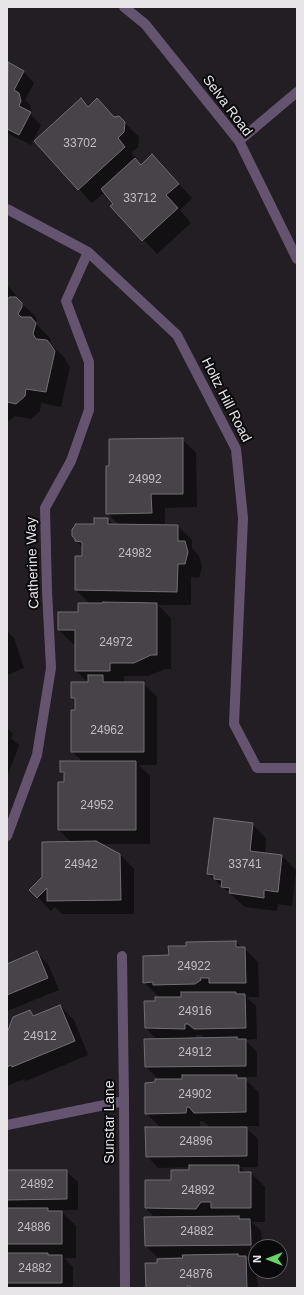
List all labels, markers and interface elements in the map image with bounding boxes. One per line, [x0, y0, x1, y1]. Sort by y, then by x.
street label: Selva Road [199, 72, 255, 140]
house number: 33702 [63, 137, 97, 151]
house number: 33712 [123, 192, 157, 206]
street label: Holtz Hill Road [197, 355, 255, 445]
house number: 24992 [128, 473, 162, 487]
street label: Catherine Way [23, 517, 43, 609]
house number: 24982 [118, 547, 152, 561]
house number: 24972 [99, 636, 133, 650]
house number: 24962 [90, 724, 124, 738]
house number: 24952 [80, 799, 114, 813]
house number: 24942 [64, 858, 98, 872]
house number: 33741 [228, 858, 262, 872]
house number: 24922 [177, 960, 211, 974]
house number: 24916 [178, 1005, 212, 1019]
house number: 24912 [23, 1030, 57, 1044]
house number: 24912 [178, 1046, 212, 1060]
street label: Sunstar Lane [102, 1080, 118, 1164]
house number: 24902 [178, 1088, 212, 1102]
house number: 24896 [179, 1135, 213, 1149]
house number: 24892 [20, 1178, 54, 1192]
house number: 24892 [181, 1184, 215, 1198]
house number: 24886 [17, 1221, 51, 1235]
house number: 24882 [180, 1225, 214, 1239]
north arrow [248, 1239, 288, 1279]
text: N [251, 1255, 263, 1263]
house number: 24882 [18, 1262, 52, 1276]
house number: 24876 [179, 1268, 213, 1282]

